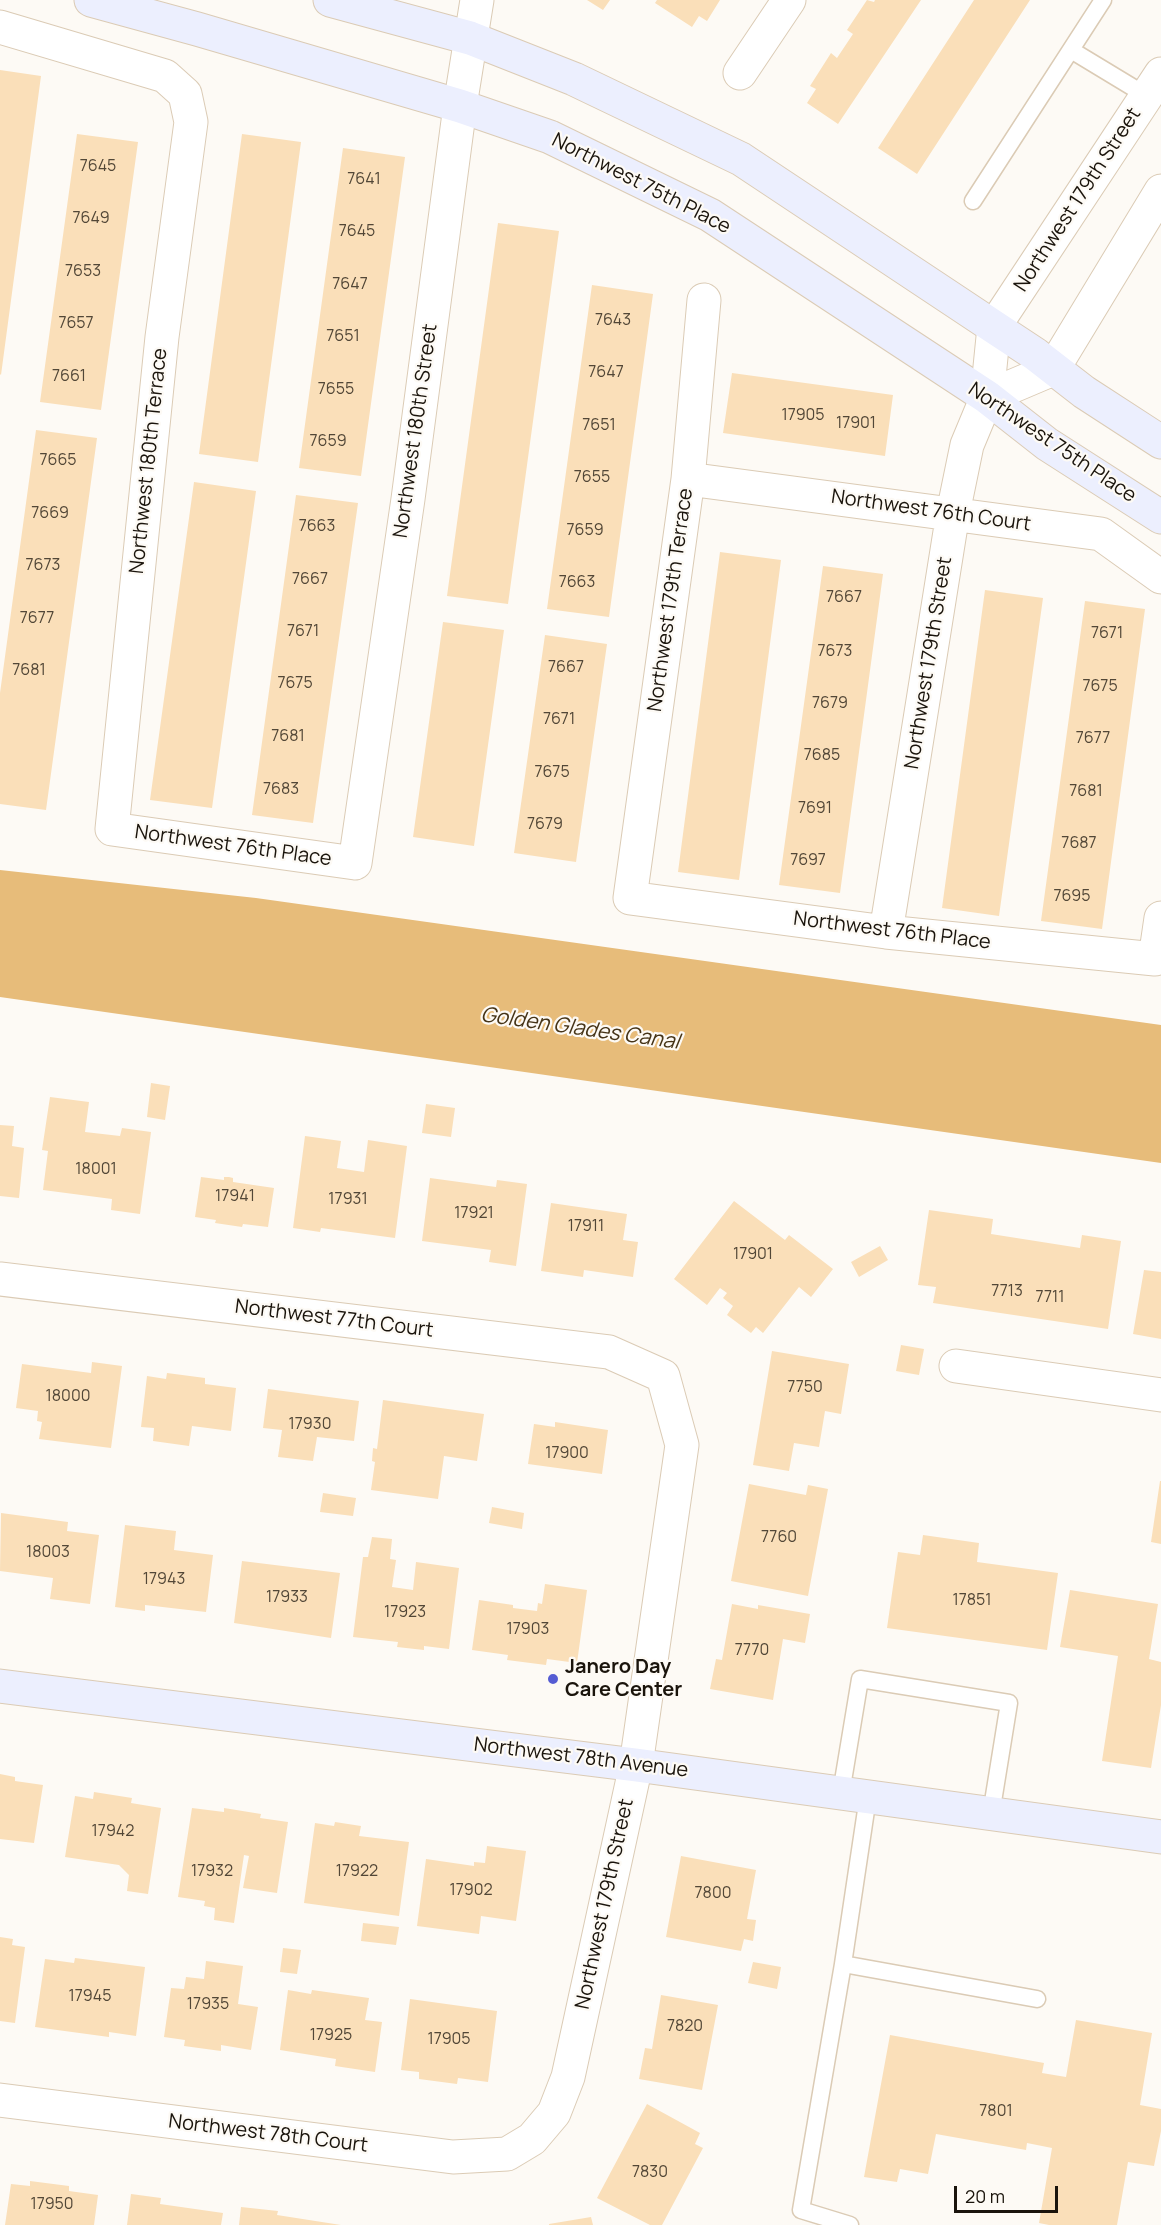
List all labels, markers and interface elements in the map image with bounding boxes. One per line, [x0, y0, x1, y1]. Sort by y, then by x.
street label: Northwest 179th Street [1009, 103, 1147, 297]
street label: Northwest 75th Place [548, 128, 734, 240]
house number: 7645 [80, 157, 116, 177]
house number: 7641 [347, 170, 381, 190]
house number: 7649 [72, 209, 110, 229]
house number: 7645 [339, 222, 375, 242]
house number: 7653 [65, 262, 101, 282]
house number: 7647 [332, 275, 368, 295]
house number: 7643 [595, 311, 631, 331]
house number: 7657 [58, 314, 94, 334]
street label: Northwest 180th Street [389, 322, 443, 540]
house number: 7651 [326, 327, 360, 347]
street label: Northwest 180th Terrace [125, 347, 173, 575]
house number: 7647 [588, 363, 624, 383]
house number: 7661 [52, 367, 86, 387]
street label: Northwest 75th Place [963, 378, 1141, 508]
house number: 7655 [318, 380, 354, 400]
house number: 17905 [781, 406, 825, 426]
house number: 17901 [836, 414, 876, 434]
house number: 7651 [582, 416, 616, 436]
house number: 7659 [309, 432, 347, 452]
house number: 7665 [39, 451, 77, 471]
house number: 7655 [574, 468, 610, 488]
street label: Northwest 76th Court [830, 485, 1032, 537]
street label: Northwest 179th Terrace [643, 487, 699, 713]
house number: 7669 [31, 504, 69, 524]
house number: 7663 [299, 517, 335, 537]
house number: 7659 [566, 521, 604, 541]
street label: Northwest 179th Street [900, 555, 958, 771]
house number: 7673 [26, 556, 60, 576]
house number: 7667 [292, 570, 328, 590]
house number: 7663 [559, 573, 595, 593]
house number: 7667 [826, 588, 862, 608]
house number: 7677 [20, 609, 54, 629]
house number: 7671 [287, 622, 319, 642]
house number: 7671 [1091, 624, 1123, 644]
house number: 7673 [818, 642, 852, 662]
house number: 7667 [548, 658, 584, 678]
house number: 7681 [12, 661, 46, 681]
house number: 7675 [277, 674, 313, 694]
house number: 7675 [1082, 677, 1118, 697]
house number: 7679 [812, 694, 848, 714]
house number: 7671 [543, 710, 575, 730]
house number: 7681 [271, 727, 305, 747]
house number: 7677 [1076, 729, 1110, 749]
house number: 7685 [804, 746, 840, 766]
house number: 7675 [534, 763, 570, 783]
house number: 7683 [263, 780, 299, 800]
house number: 7681 [1069, 782, 1103, 802]
house number: 7691 [798, 799, 832, 819]
house number: 7679 [527, 815, 563, 835]
street label: Northwest 76th Place [133, 820, 333, 872]
house number: 7687 [1061, 834, 1097, 854]
house number: 7697 [790, 851, 826, 871]
house number: 7695 [1054, 887, 1090, 907]
street label: Northwest 76th Place [792, 907, 992, 955]
water label: Golden Glades Canal [479, 1003, 681, 1055]
house number: 18001 [75, 1160, 117, 1180]
house number: 17941 [215, 1187, 255, 1207]
house number: 17931 [328, 1190, 368, 1210]
house number: 17921 [454, 1204, 494, 1224]
house number: 17911 [568, 1217, 604, 1237]
house number: 17901 [733, 1245, 773, 1265]
house number: 7713 [991, 1282, 1023, 1302]
house number: 7711 [1036, 1288, 1064, 1308]
street label: Northwest 77th Court [234, 1295, 434, 1343]
house number: 7750 [787, 1378, 823, 1398]
house number: 18000 [46, 1387, 90, 1407]
house number: 17930 [289, 1415, 331, 1435]
house number: 17900 [545, 1444, 589, 1464]
house number: 7760 [761, 1528, 797, 1548]
house number: 18003 [26, 1543, 70, 1563]
house number: 17943 [143, 1570, 185, 1590]
house number: 17933 [266, 1588, 308, 1608]
house number: 17851 [952, 1591, 992, 1611]
house number: 17923 [384, 1603, 426, 1623]
house number: 17903 [507, 1620, 549, 1640]
house number: 7770 [735, 1641, 769, 1661]
place label: Janero Day Care Center [565, 1655, 682, 1702]
marker: Janero Day Care Center [546, 1672, 560, 1686]
street label: Northwest 78th Avenue [472, 1733, 690, 1783]
street label: Northwest 179th Street [571, 1797, 639, 2011]
house number: 17942 [92, 1822, 134, 1842]
house number: 17932 [191, 1862, 233, 1882]
house number: 17922 [336, 1862, 378, 1882]
house number: 17902 [449, 1881, 493, 1901]
house number: 7800 [695, 1884, 731, 1904]
house number: 17945 [69, 1987, 111, 2007]
house number: 17935 [187, 1995, 229, 2015]
house number: 7820 [667, 2017, 703, 2037]
house number: 17925 [310, 2026, 352, 2046]
house number: 17905 [427, 2030, 471, 2050]
house number: 7801 [979, 2102, 1013, 2122]
street label: Northwest 78th Court [167, 2110, 369, 2158]
house number: 7830 [632, 2163, 668, 2183]
scale bar [957, 2174, 1060, 2212]
text: 20 m [965, 2184, 1005, 2208]
house number: 17950 [30, 2195, 74, 2215]

